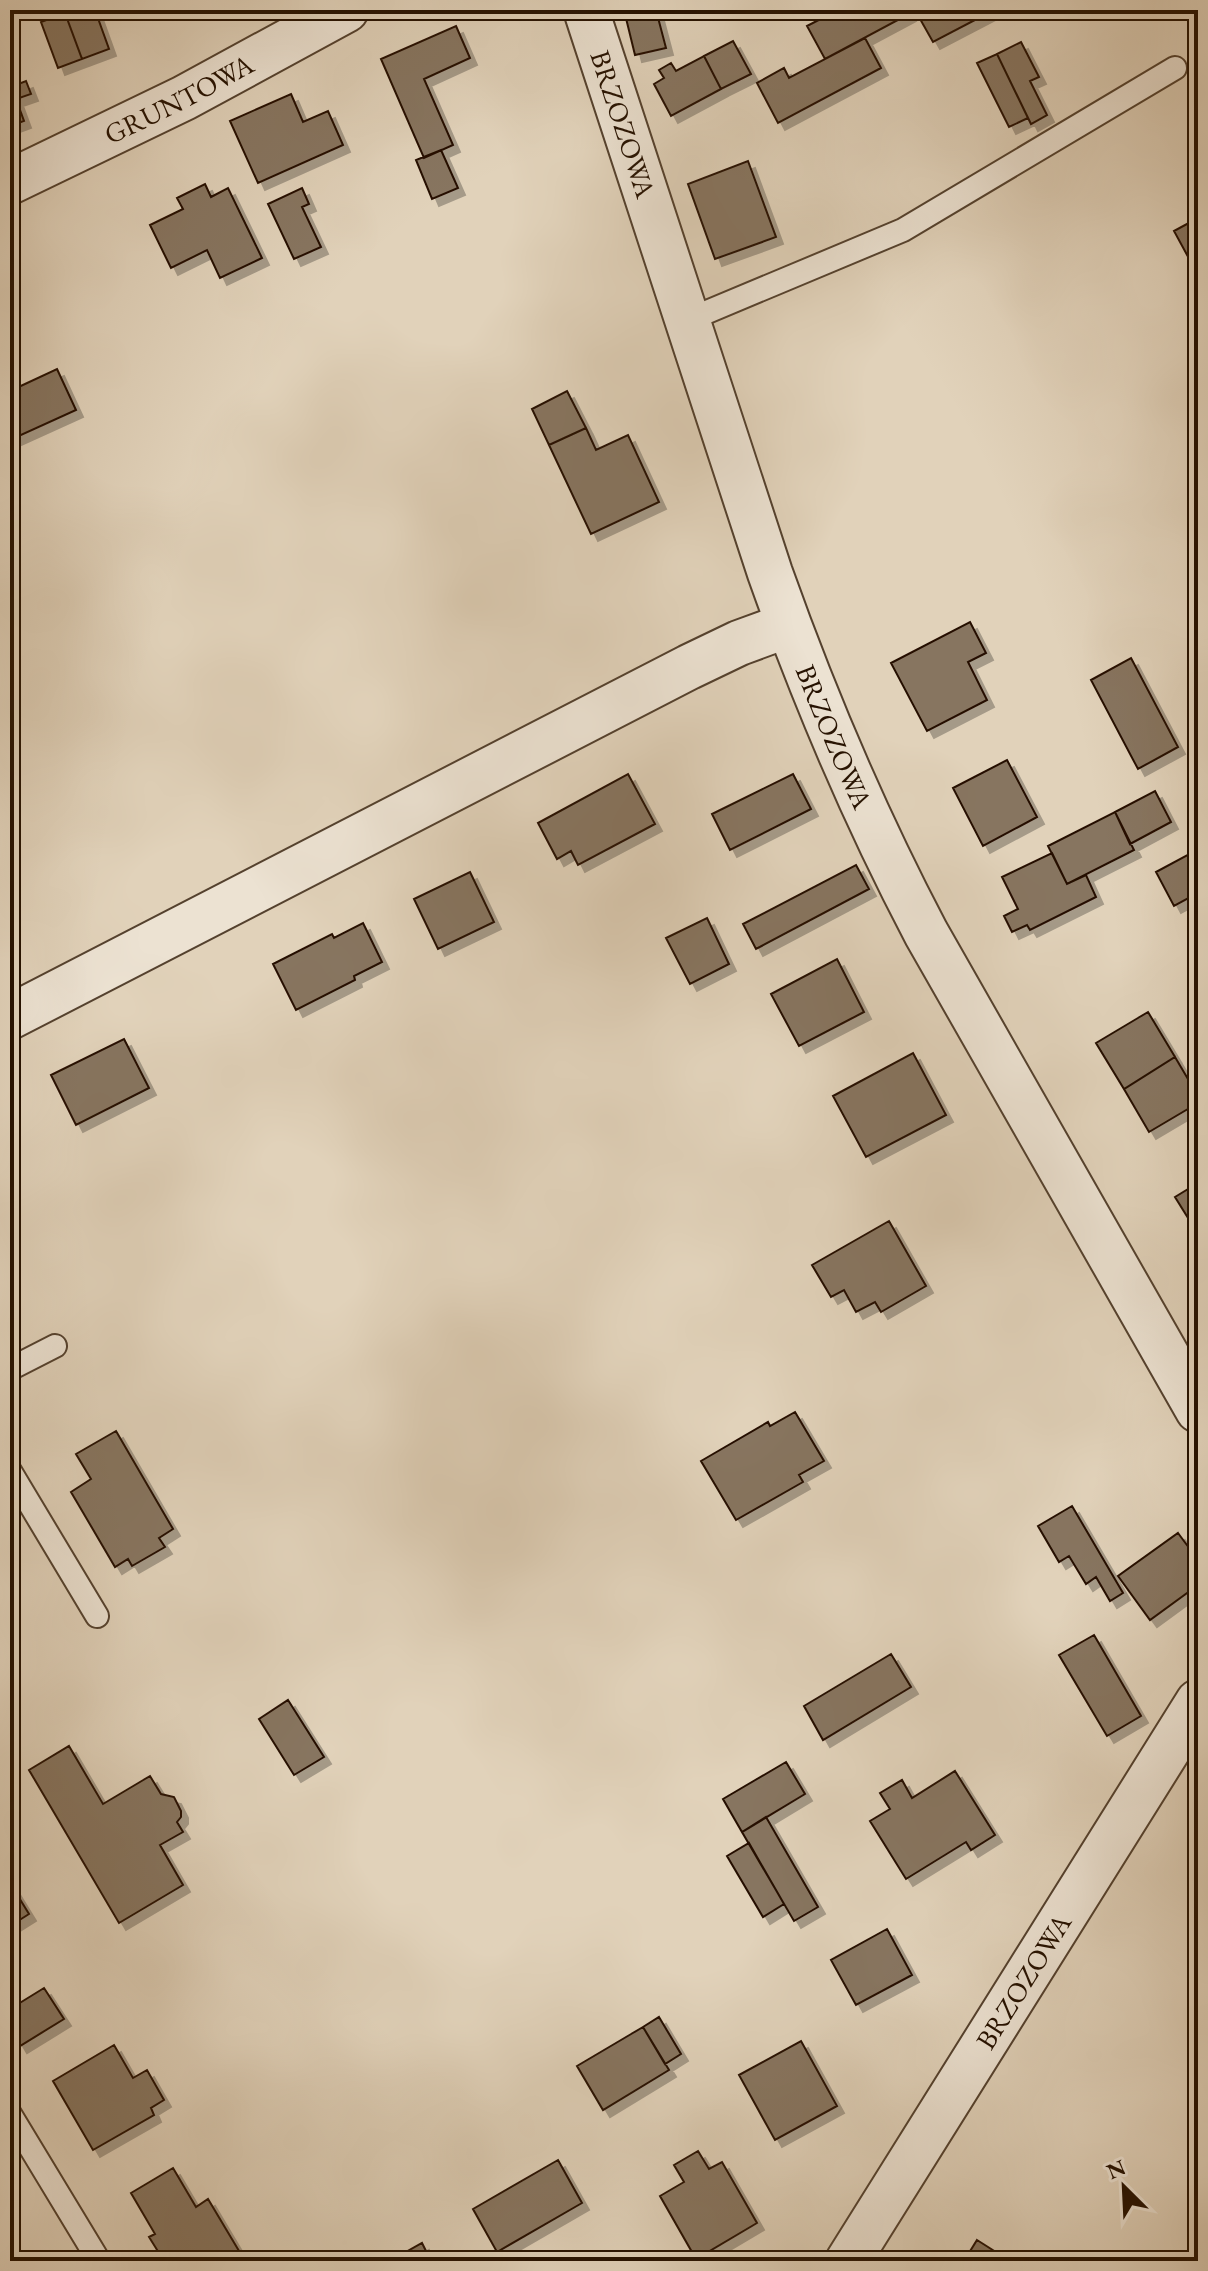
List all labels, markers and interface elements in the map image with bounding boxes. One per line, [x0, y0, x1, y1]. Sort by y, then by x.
street label: GRUNTOWA [98, 45, 260, 152]
street label: BRZOZOWA [582, 46, 664, 203]
street label: BRZOZOWA [788, 659, 881, 815]
street label: BRZOZOWA [967, 1906, 1079, 2056]
north arrow [1084, 2147, 1164, 2227]
text: N [1102, 2152, 1130, 2186]

